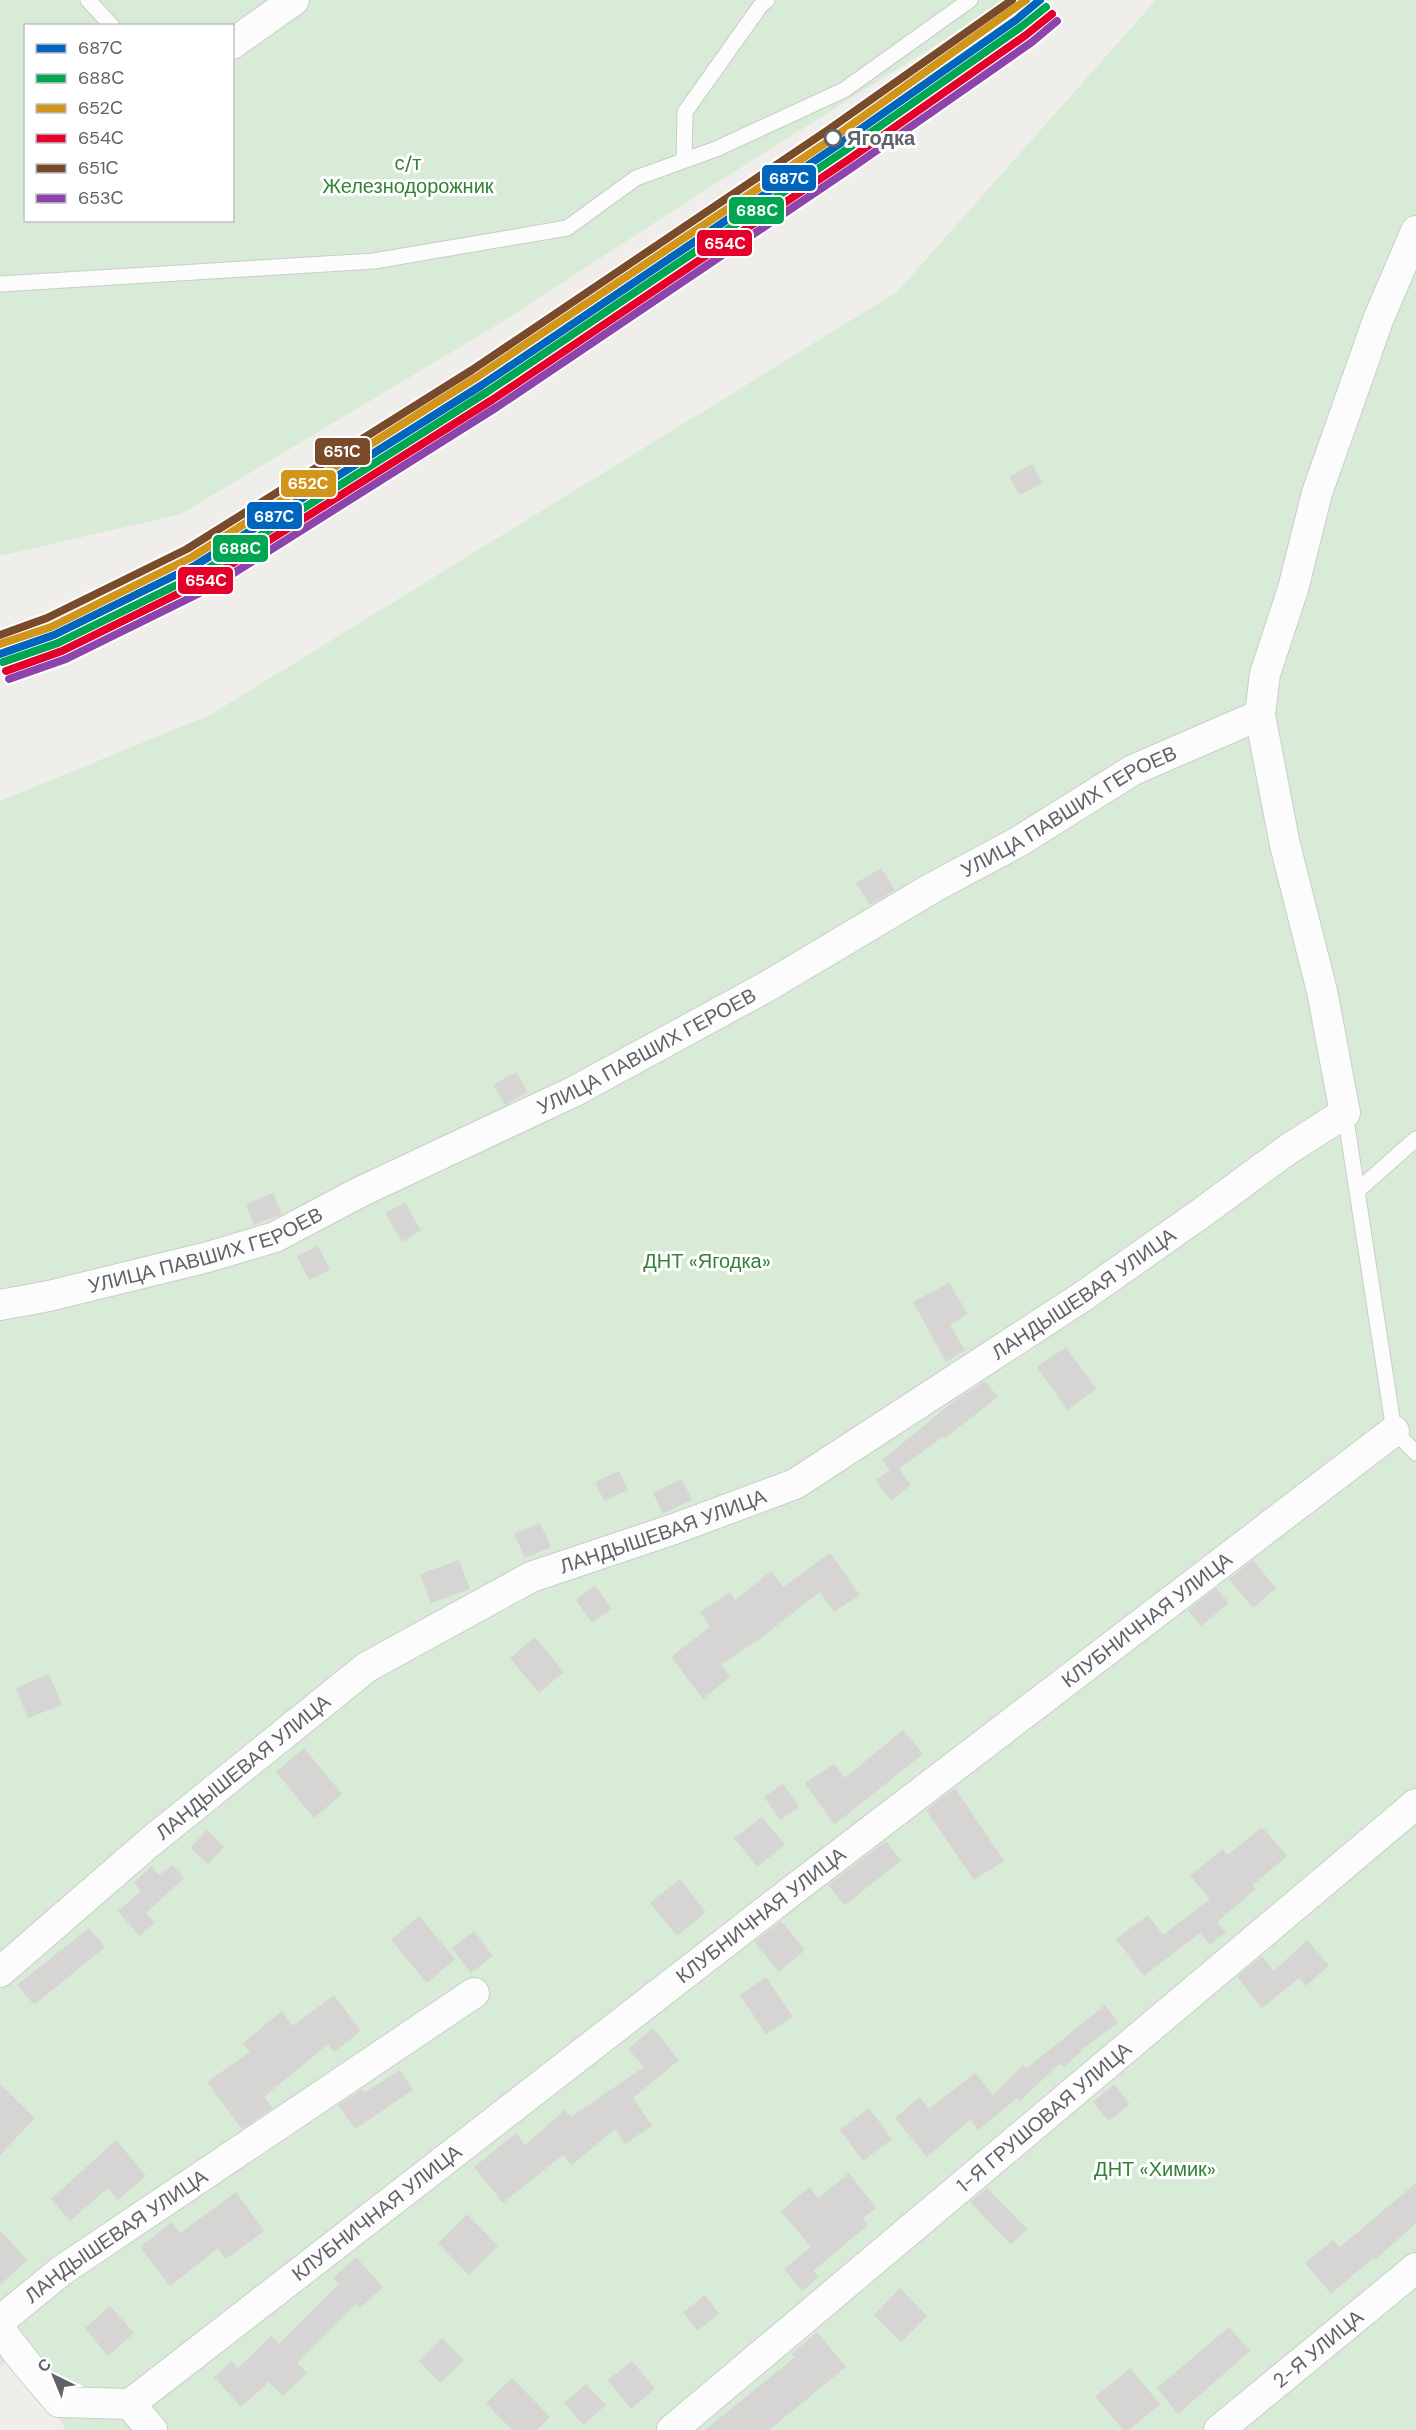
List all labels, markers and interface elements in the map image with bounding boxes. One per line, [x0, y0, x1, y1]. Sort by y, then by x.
legend [24, 24, 234, 222]
text: 687С [78, 36, 122, 60]
text: 688С [78, 66, 124, 90]
text: 652С [78, 96, 123, 120]
place label: Ягодка [847, 125, 916, 151]
text: 654С [78, 126, 124, 150]
marker: Ягодка [824, 129, 842, 147]
park label: с/т Железнодорожник [322, 150, 494, 199]
text: 651С [78, 156, 119, 180]
line badge: 687С [761, 164, 817, 192]
text: 687С [769, 168, 810, 189]
text: 653С [78, 186, 124, 210]
line badge: 688С [728, 196, 785, 225]
text: 688С [736, 200, 778, 221]
line badge: 654С [696, 229, 753, 257]
text: 654С [704, 233, 746, 254]
line badge: 651С [314, 437, 371, 466]
text: 651С [323, 441, 361, 462]
line badge: 652С [280, 469, 337, 498]
text: 652С [288, 473, 329, 494]
line badge: 687С [246, 501, 303, 530]
text: 687С [254, 506, 295, 527]
line badge: 688С [212, 534, 269, 563]
text: 688С [219, 538, 261, 559]
line badge: 654С [177, 566, 234, 595]
text: 654С [185, 570, 227, 591]
street label: УЛИЦА ПАВШИХ ГЕРОЕВ [956, 740, 1181, 883]
street label: УЛИЦА ПАВШИХ ГЕРОЕВ [533, 982, 761, 1120]
street label: УЛИЦА ПАВШИХ ГЕРОЕВ [86, 1201, 327, 1299]
street label: ЛАНДЫШЕВАЯ УЛИЦА [987, 1222, 1182, 1365]
park label: ДНТ «Ягодка» [643, 1248, 771, 1274]
street label: ЛАНДЫШЕВАЯ УЛИЦА [556, 1483, 771, 1579]
street label: КЛУБНИЧНАЯ УЛИЦА [1056, 1546, 1238, 1693]
street label: ЛАНДЫШЕВАЯ УЛИЦА [150, 1688, 336, 1845]
street label: КЛУБНИЧНАЯ УЛИЦА [670, 1841, 852, 1989]
street label: 1-Я ГРУШОВАЯ УЛИЦА [951, 2036, 1137, 2198]
street label: КЛУБНИЧНАЯ УЛИЦА [286, 2138, 467, 2287]
park label: ДНТ «Химик» [1094, 2156, 1216, 2182]
street label: ЛАНДЫШЕВАЯ УЛИЦА [19, 2163, 213, 2309]
street label: 2-Я УЛИЦА [1267, 2303, 1369, 2394]
north arrow [24, 2346, 84, 2406]
text: С [33, 2353, 56, 2377]

